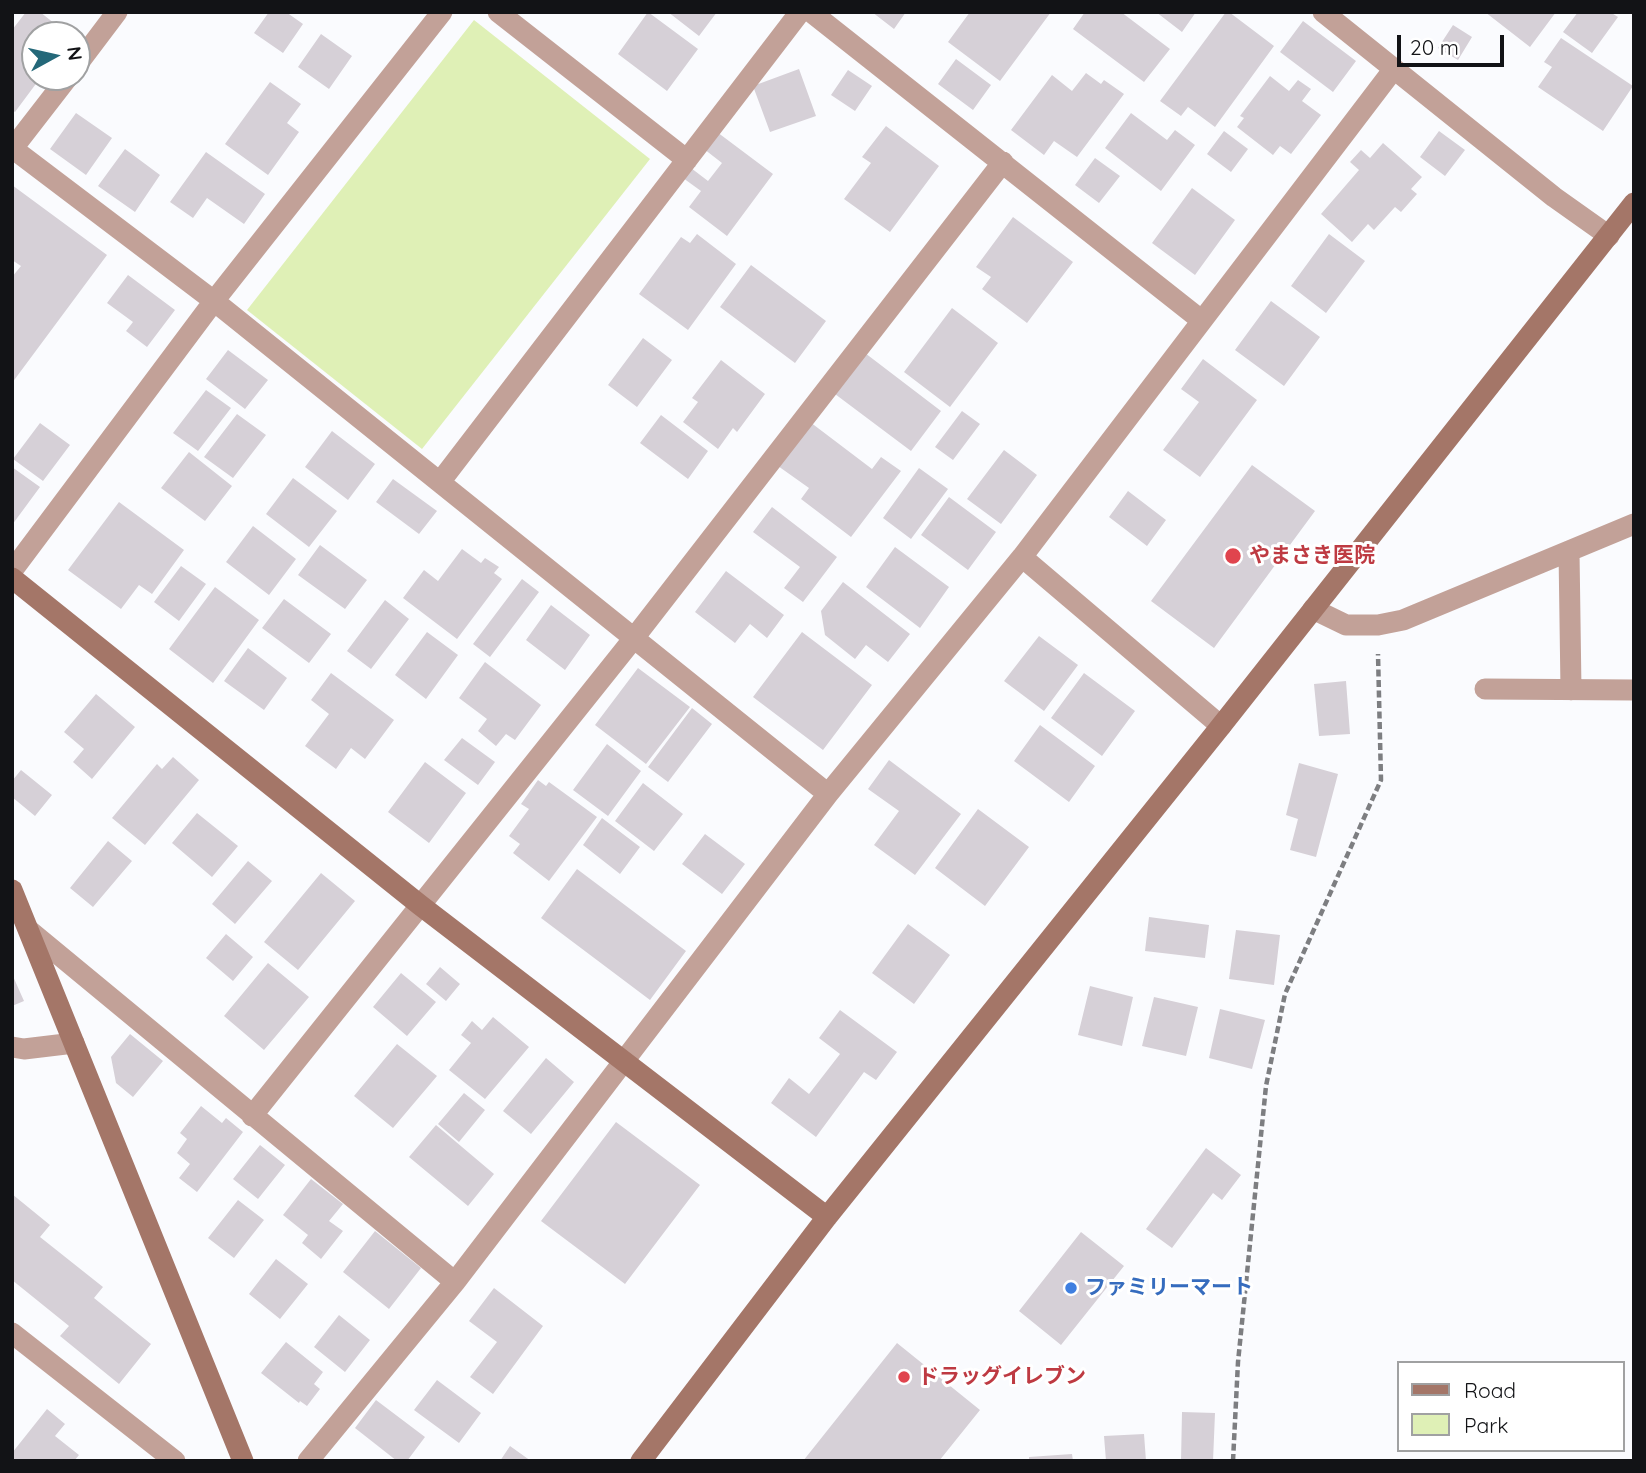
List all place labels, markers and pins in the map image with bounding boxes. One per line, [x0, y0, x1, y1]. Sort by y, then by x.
place label: やまさき医院 [1249, 543, 1375, 569]
marker: やまさき医院 [1223, 546, 1243, 566]
place label: ファミリーマート [1085, 1275, 1253, 1301]
marker: ファミリーマート [1063, 1280, 1079, 1296]
place label: ドラッグイレブン [918, 1364, 1086, 1390]
marker: ドラッグイレブン [896, 1369, 912, 1385]

